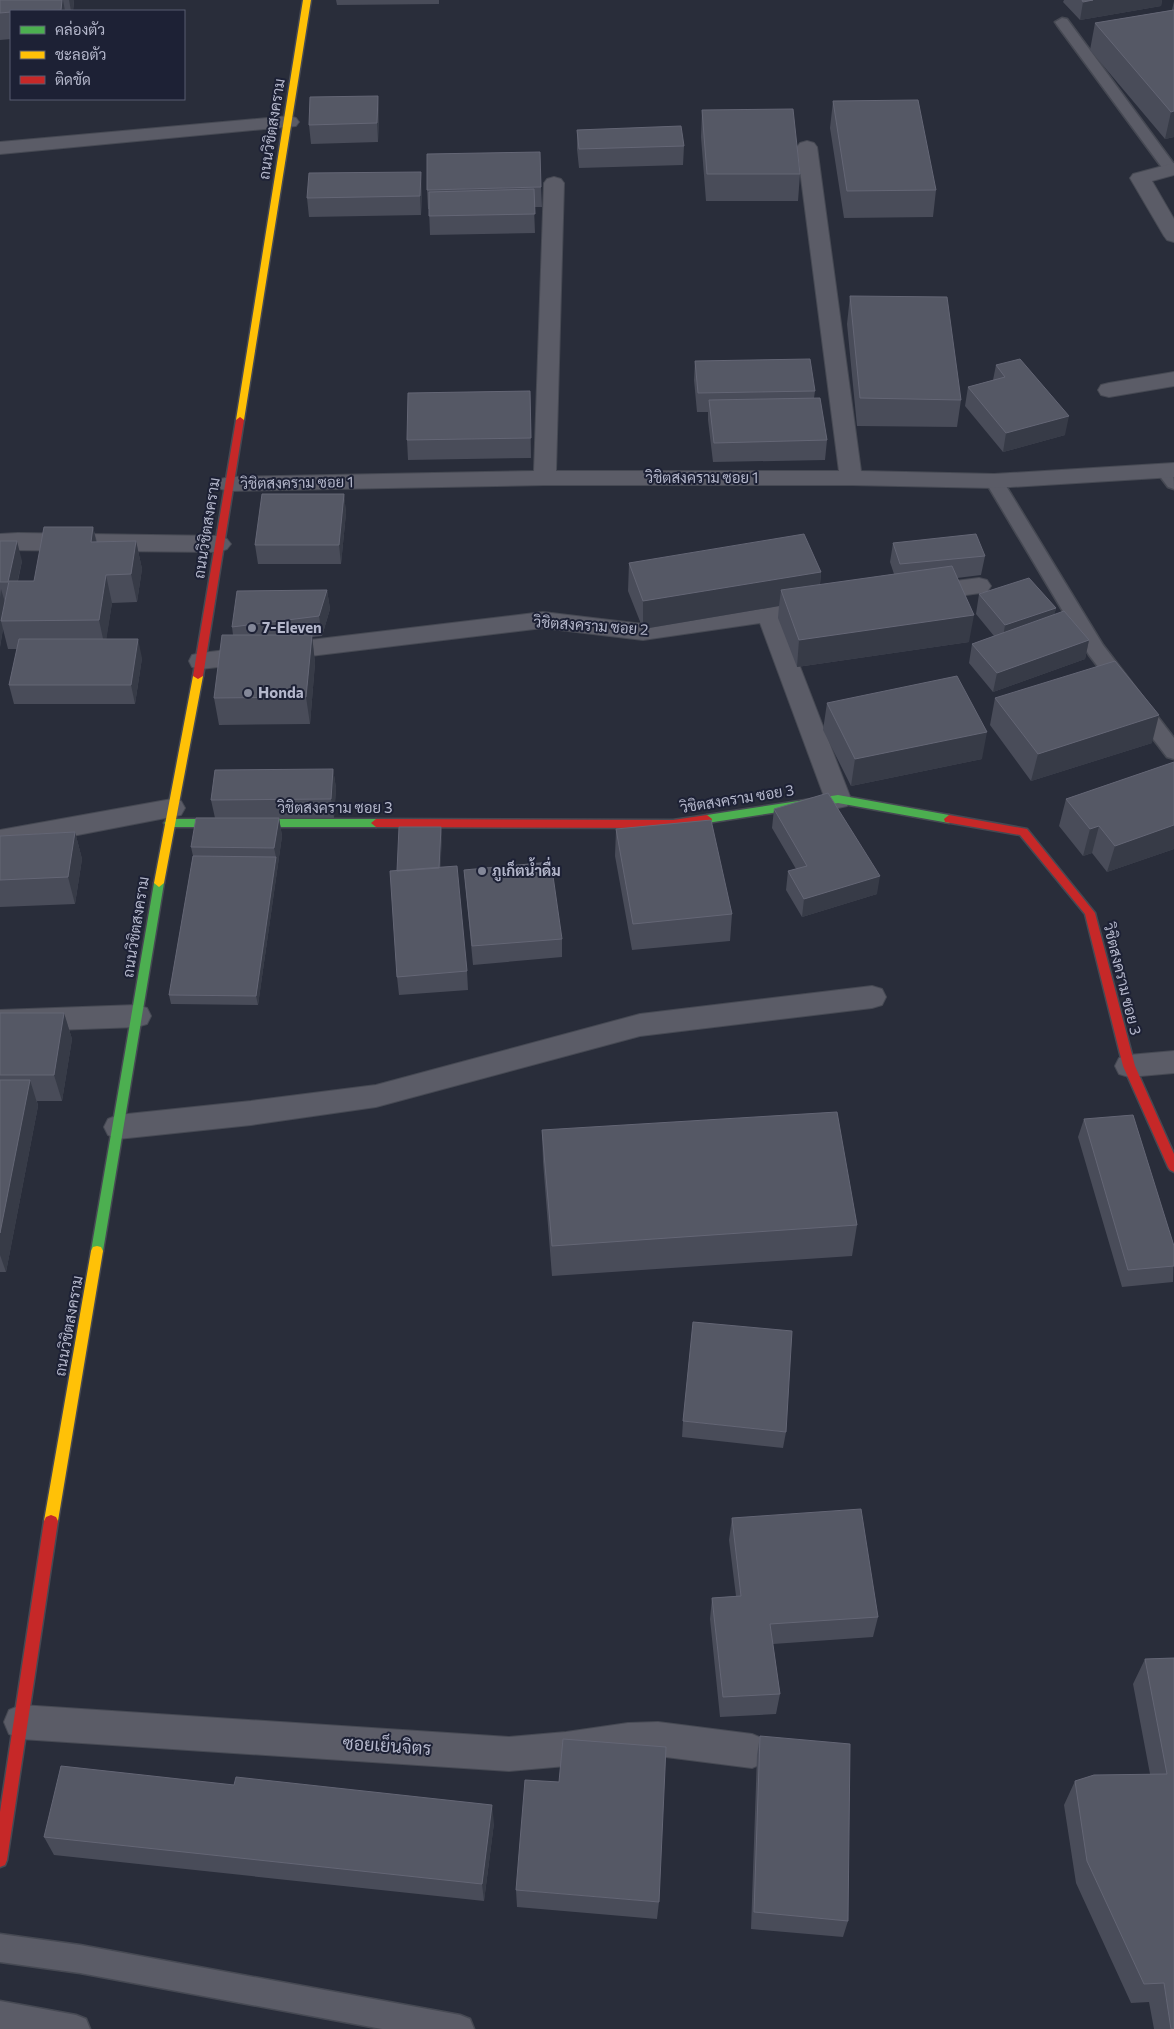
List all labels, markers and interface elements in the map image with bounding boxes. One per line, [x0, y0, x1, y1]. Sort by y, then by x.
legend [10, 10, 185, 100]
text: คล่องตัว [55, 20, 105, 38]
text: ชะลอตัว [55, 45, 106, 63]
text: ติดขัด [55, 70, 91, 88]
street label: ถนนวิชิตสงคราม [254, 77, 288, 181]
street label: วิชิตสงคราม ซอย 1 [645, 468, 758, 486]
street label: วิชิตสงคราม ซอย 1 [240, 472, 354, 492]
street label: ถนนวิชิตสงคราม [189, 476, 223, 580]
street label: วิชิตสงคราม ซอย 2 [533, 612, 649, 638]
place label: 7-Eleven [262, 618, 322, 636]
marker: 7-Eleven [246, 622, 258, 634]
place label: Honda [258, 683, 304, 701]
marker: Honda [242, 687, 254, 699]
street label: วิชิตสงคราม ซอย 3 [678, 780, 795, 816]
street label: วิชิตสงคราม ซอย 3 [277, 798, 393, 816]
place label: ภูเก็ตน้ำดื่ม [492, 856, 561, 882]
marker: ภูเก็ตน้ำดื่ม [476, 865, 488, 877]
street label: ถนนวิชิตสงคราม [118, 875, 152, 979]
street label: วิชิตสงคราม ซอย 3 [1100, 920, 1146, 1037]
street label: ถนนวิชิตสงคราม [50, 1274, 86, 1378]
street label: ซอยเย็นจิตร [342, 1729, 433, 1759]

